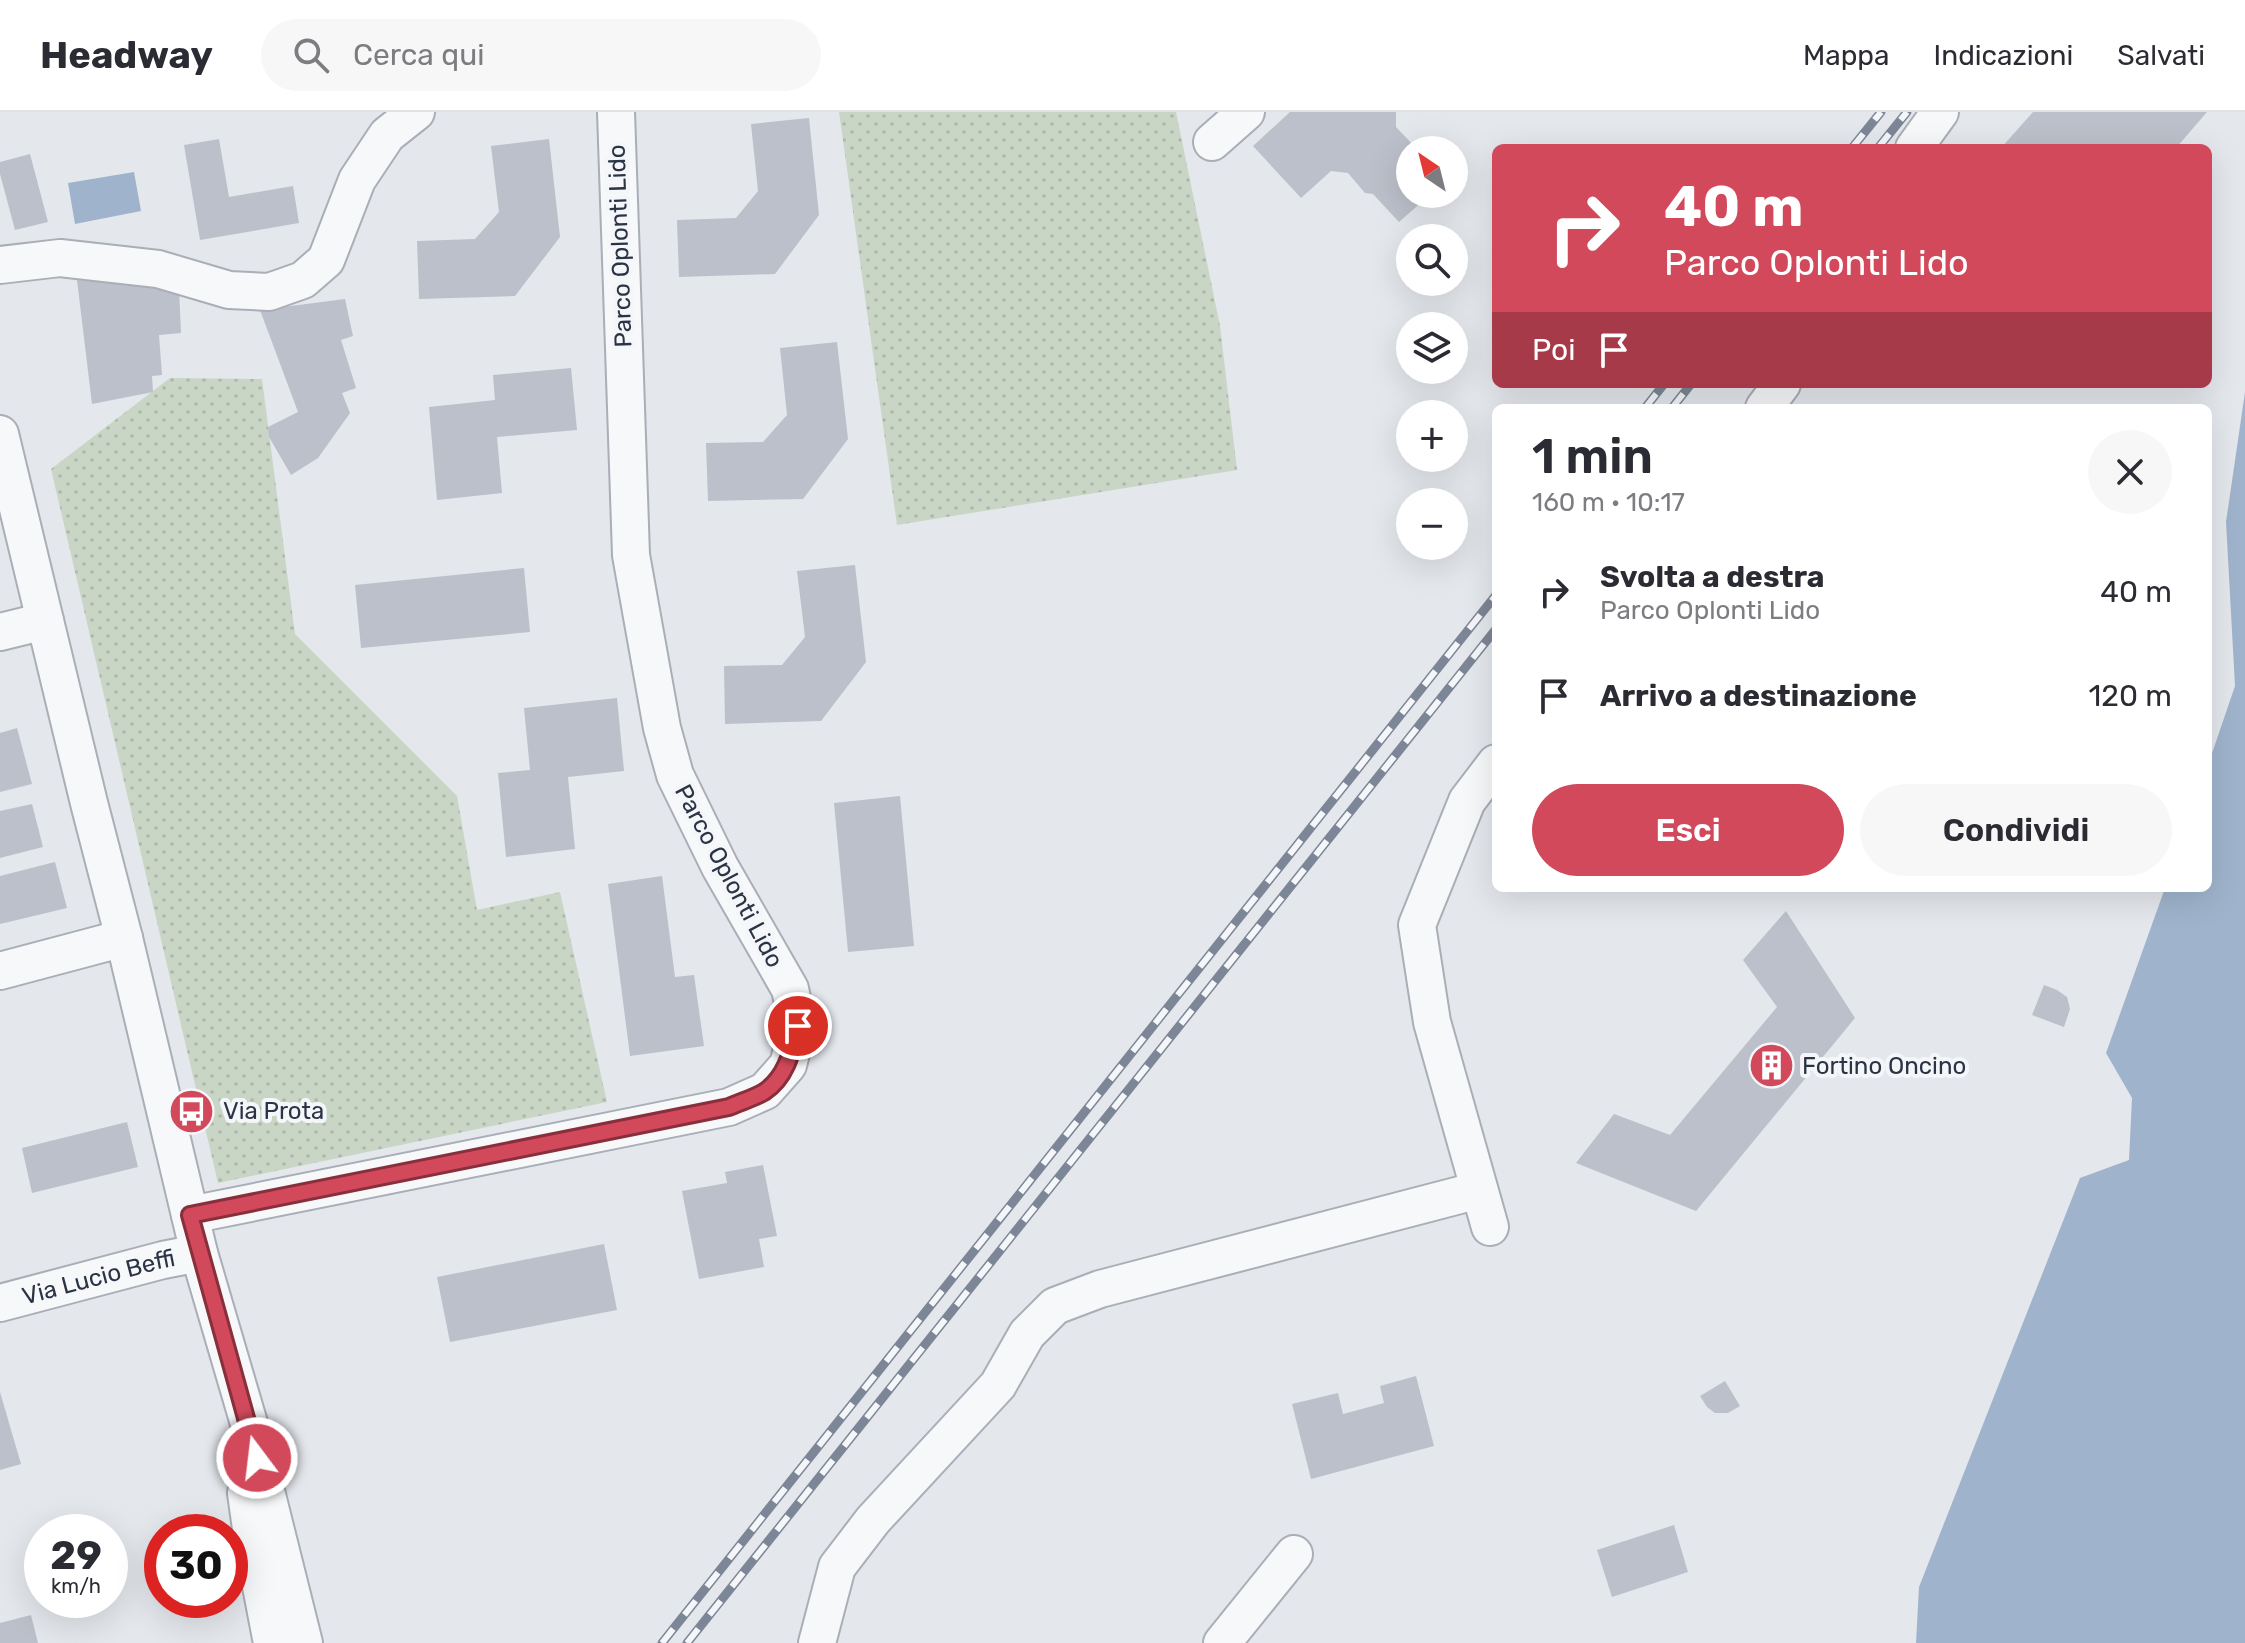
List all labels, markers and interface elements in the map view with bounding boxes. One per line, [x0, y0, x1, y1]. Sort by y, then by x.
search box [261, 19, 821, 91]
text: Headway [40, 32, 213, 78]
icon: search [289, 33, 333, 77]
text: Cerca qui [353, 37, 484, 73]
text: Mappa [1803, 39, 1890, 72]
text: Indicazioni [1934, 39, 2073, 72]
text: Salvati [2117, 39, 2205, 72]
north arrow [1396, 136, 1468, 208]
map controls [1396, 136, 1468, 560]
street label: Parco Oplonti Lido [602, 144, 638, 348]
text: 40 m [1664, 174, 1804, 240]
icon: right [1532, 176, 1636, 280]
button: search [1396, 224, 1468, 296]
text: Parco Oplonti Lido [1664, 241, 1969, 284]
button: layers [1396, 312, 1468, 384]
icon: arrive [1592, 328, 1636, 372]
text: Poi [1532, 332, 1576, 368]
button: + [1396, 400, 1468, 472]
text: 1 min [1532, 428, 1653, 485]
button: close [2088, 430, 2172, 514]
text: 160 m · 10:17 [1532, 487, 1685, 518]
button: − [1396, 488, 1468, 560]
text: Svolta a destra [1600, 559, 1825, 595]
icon: right [1532, 570, 1576, 614]
text: 40 m [2100, 574, 2172, 610]
text: Parco Oplonti Lido [1600, 595, 1820, 626]
icon: arrive [1532, 674, 1576, 718]
text: Arrivo a destinazione [1600, 678, 1917, 714]
text: 120 m [2088, 678, 2172, 714]
street label: Parco Oplonti Lido [669, 780, 789, 972]
button: Esci [1532, 784, 1844, 876]
button: Condividi [1860, 784, 2172, 876]
pin [764, 992, 832, 1060]
icon: arrive [776, 1004, 820, 1048]
building icon: Fortino Oncino [1747, 1042, 1795, 1090]
place label: Fortino Oncino [1802, 1052, 1966, 1080]
bus stop icon: Via Prota [168, 1087, 216, 1135]
place label: Via Prota [223, 1097, 324, 1125]
street label: Via Lucio Beffi [19, 1244, 177, 1311]
position arrow [215, 1416, 299, 1500]
speed limit sign: 30 [144, 1514, 248, 1618]
text: 29 [50, 1532, 102, 1579]
text: km/h [51, 1574, 101, 1598]

